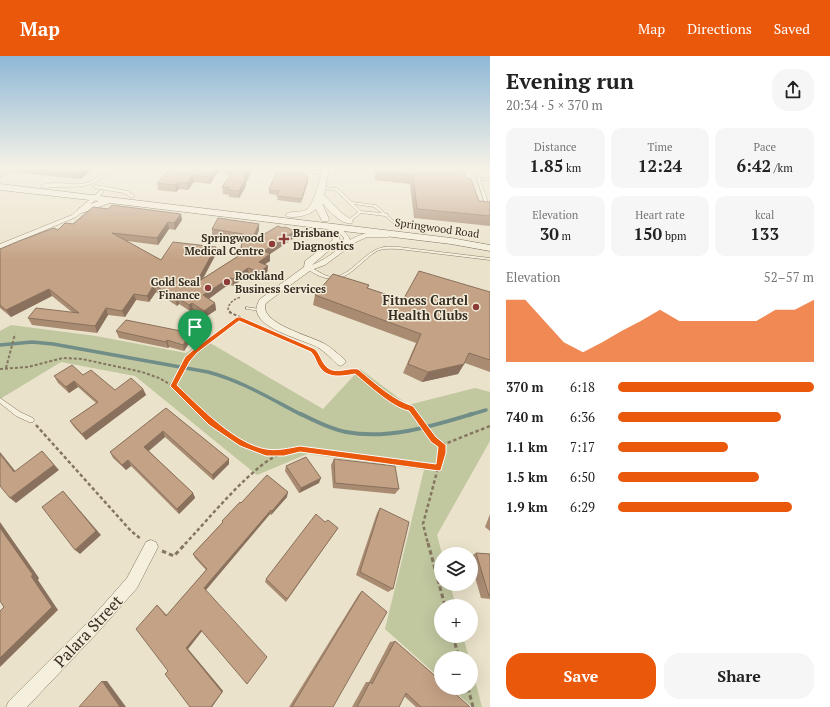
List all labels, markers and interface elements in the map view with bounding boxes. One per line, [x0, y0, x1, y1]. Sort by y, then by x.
text: Map [20, 16, 60, 41]
text: Map [638, 19, 665, 38]
text: Directions [687, 19, 752, 38]
text: Saved [774, 19, 810, 38]
text: Evening run [506, 66, 634, 95]
button: share [772, 69, 814, 111]
text: 20:34 · 5 × 370 m [506, 96, 603, 114]
text: Distance [534, 140, 577, 154]
text: Time [647, 140, 673, 154]
text: Pace [753, 140, 776, 154]
text: 1.85 [529, 154, 563, 177]
text: 12:24 [638, 154, 682, 177]
text: 6:42 [737, 154, 771, 177]
text: km [563, 161, 581, 175]
text: /km [771, 161, 793, 175]
text: Elevation [532, 208, 578, 222]
text: Heart rate [635, 208, 685, 222]
text: kcal [755, 208, 774, 222]
street label: Springwood Road [394, 215, 480, 241]
text: 30 [540, 222, 559, 245]
text: 150 [633, 222, 662, 245]
text: 133 [750, 222, 779, 245]
place label: Brisbane Diagnostics [293, 226, 354, 253]
text: m [559, 229, 571, 243]
text: bpm [662, 229, 687, 243]
place label: Springwood Medical Centre [185, 231, 264, 258]
marker: Brisbane Diagnostics [278, 233, 290, 245]
marker: Springwood Medical Centre [267, 239, 277, 249]
text: Elevation [506, 268, 561, 286]
text: 52–57 m [764, 268, 814, 286]
place label: Rockland Business Services [235, 269, 326, 296]
place label: Gold Seal Finance [151, 275, 200, 302]
marker: Rockland Business Services [222, 277, 232, 287]
marker: Gold Seal Finance [203, 283, 213, 293]
place label: Fitness Cartel Health Clubs [383, 291, 468, 324]
marker: Fitness Cartel Health Clubs [471, 302, 481, 312]
pin [178, 310, 212, 351]
icon: arrive [184, 316, 206, 338]
text: 370 m [506, 378, 544, 396]
text: 6:18 [570, 378, 595, 396]
text: 740 m [506, 408, 544, 426]
text: 6:36 [570, 408, 595, 426]
text: 1.1 km [506, 438, 548, 456]
text: 7:17 [570, 438, 595, 456]
text: 1.5 km [506, 468, 548, 486]
text: 6:50 [570, 468, 595, 486]
text: 1.9 km [506, 498, 548, 516]
text: 6:29 [570, 498, 595, 516]
map controls [434, 547, 478, 695]
button: layers [434, 547, 478, 591]
street label: Palara Street [49, 590, 127, 672]
button: + [434, 599, 478, 643]
button: − [434, 651, 478, 695]
button: Save [506, 653, 656, 699]
button: Share [664, 653, 814, 699]

